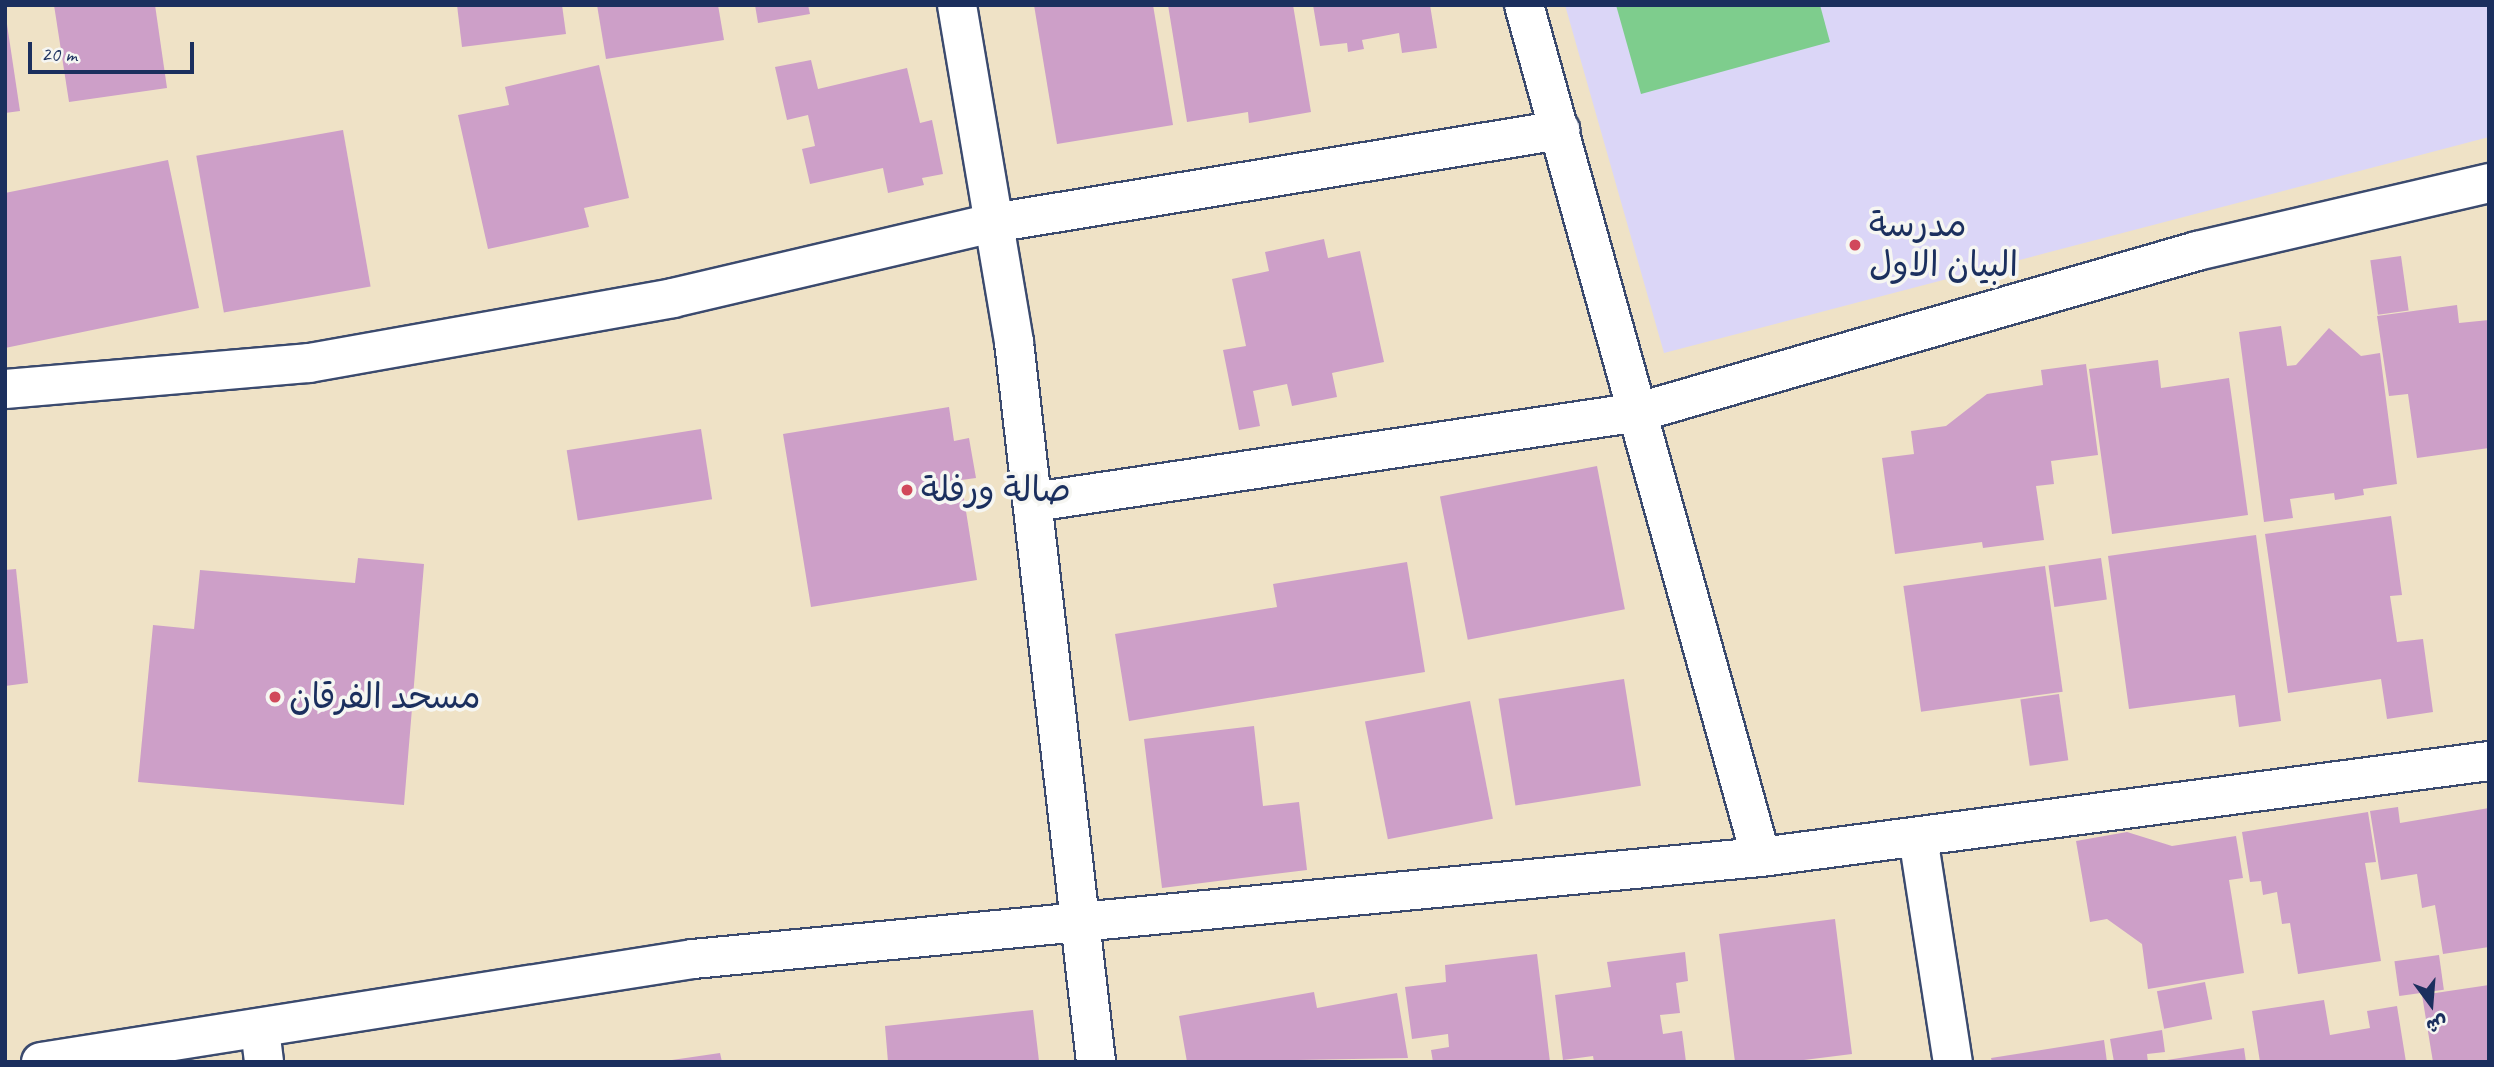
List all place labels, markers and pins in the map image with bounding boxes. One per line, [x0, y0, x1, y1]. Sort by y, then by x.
place label: مدرسة البيان الاول [1869, 204, 2018, 286]
marker: مدرسة البيان الاول [1847, 237, 1863, 253]
place label: صالة ورفلة [921, 469, 1071, 511]
marker: صالة ورفلة [899, 482, 915, 498]
place label: مسحد الفرقان [289, 676, 481, 718]
marker: مسحد الفرقان [267, 689, 283, 705]

